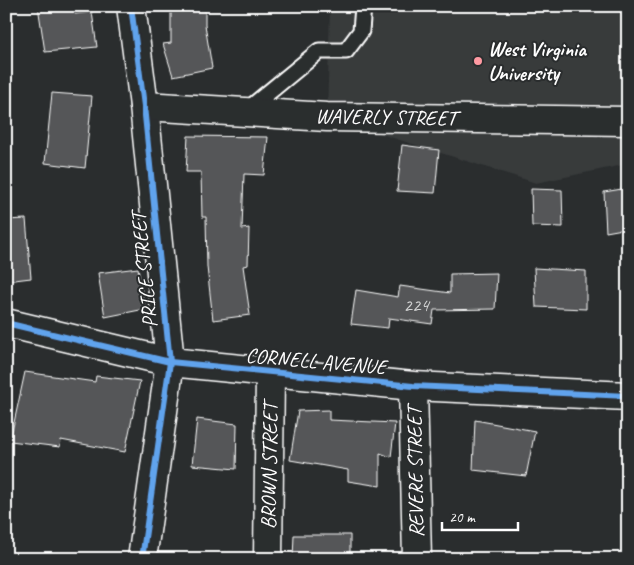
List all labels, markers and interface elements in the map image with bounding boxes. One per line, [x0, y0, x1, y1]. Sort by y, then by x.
place label: West Virginia University [488, 36, 587, 86]
marker: West Virginia University [472, 55, 484, 67]
street label: WAVERLY STREET [315, 103, 462, 131]
street label: PRICE STREET [125, 207, 163, 329]
house number: 224 [403, 293, 431, 317]
street label: CORNELL AVENUE [245, 342, 390, 380]
street label: BROWN STREET [255, 397, 283, 529]
street label: REVERE STREET [401, 402, 429, 538]
scale bar [442, 500, 518, 532]
text: 20 m [449, 508, 476, 527]

